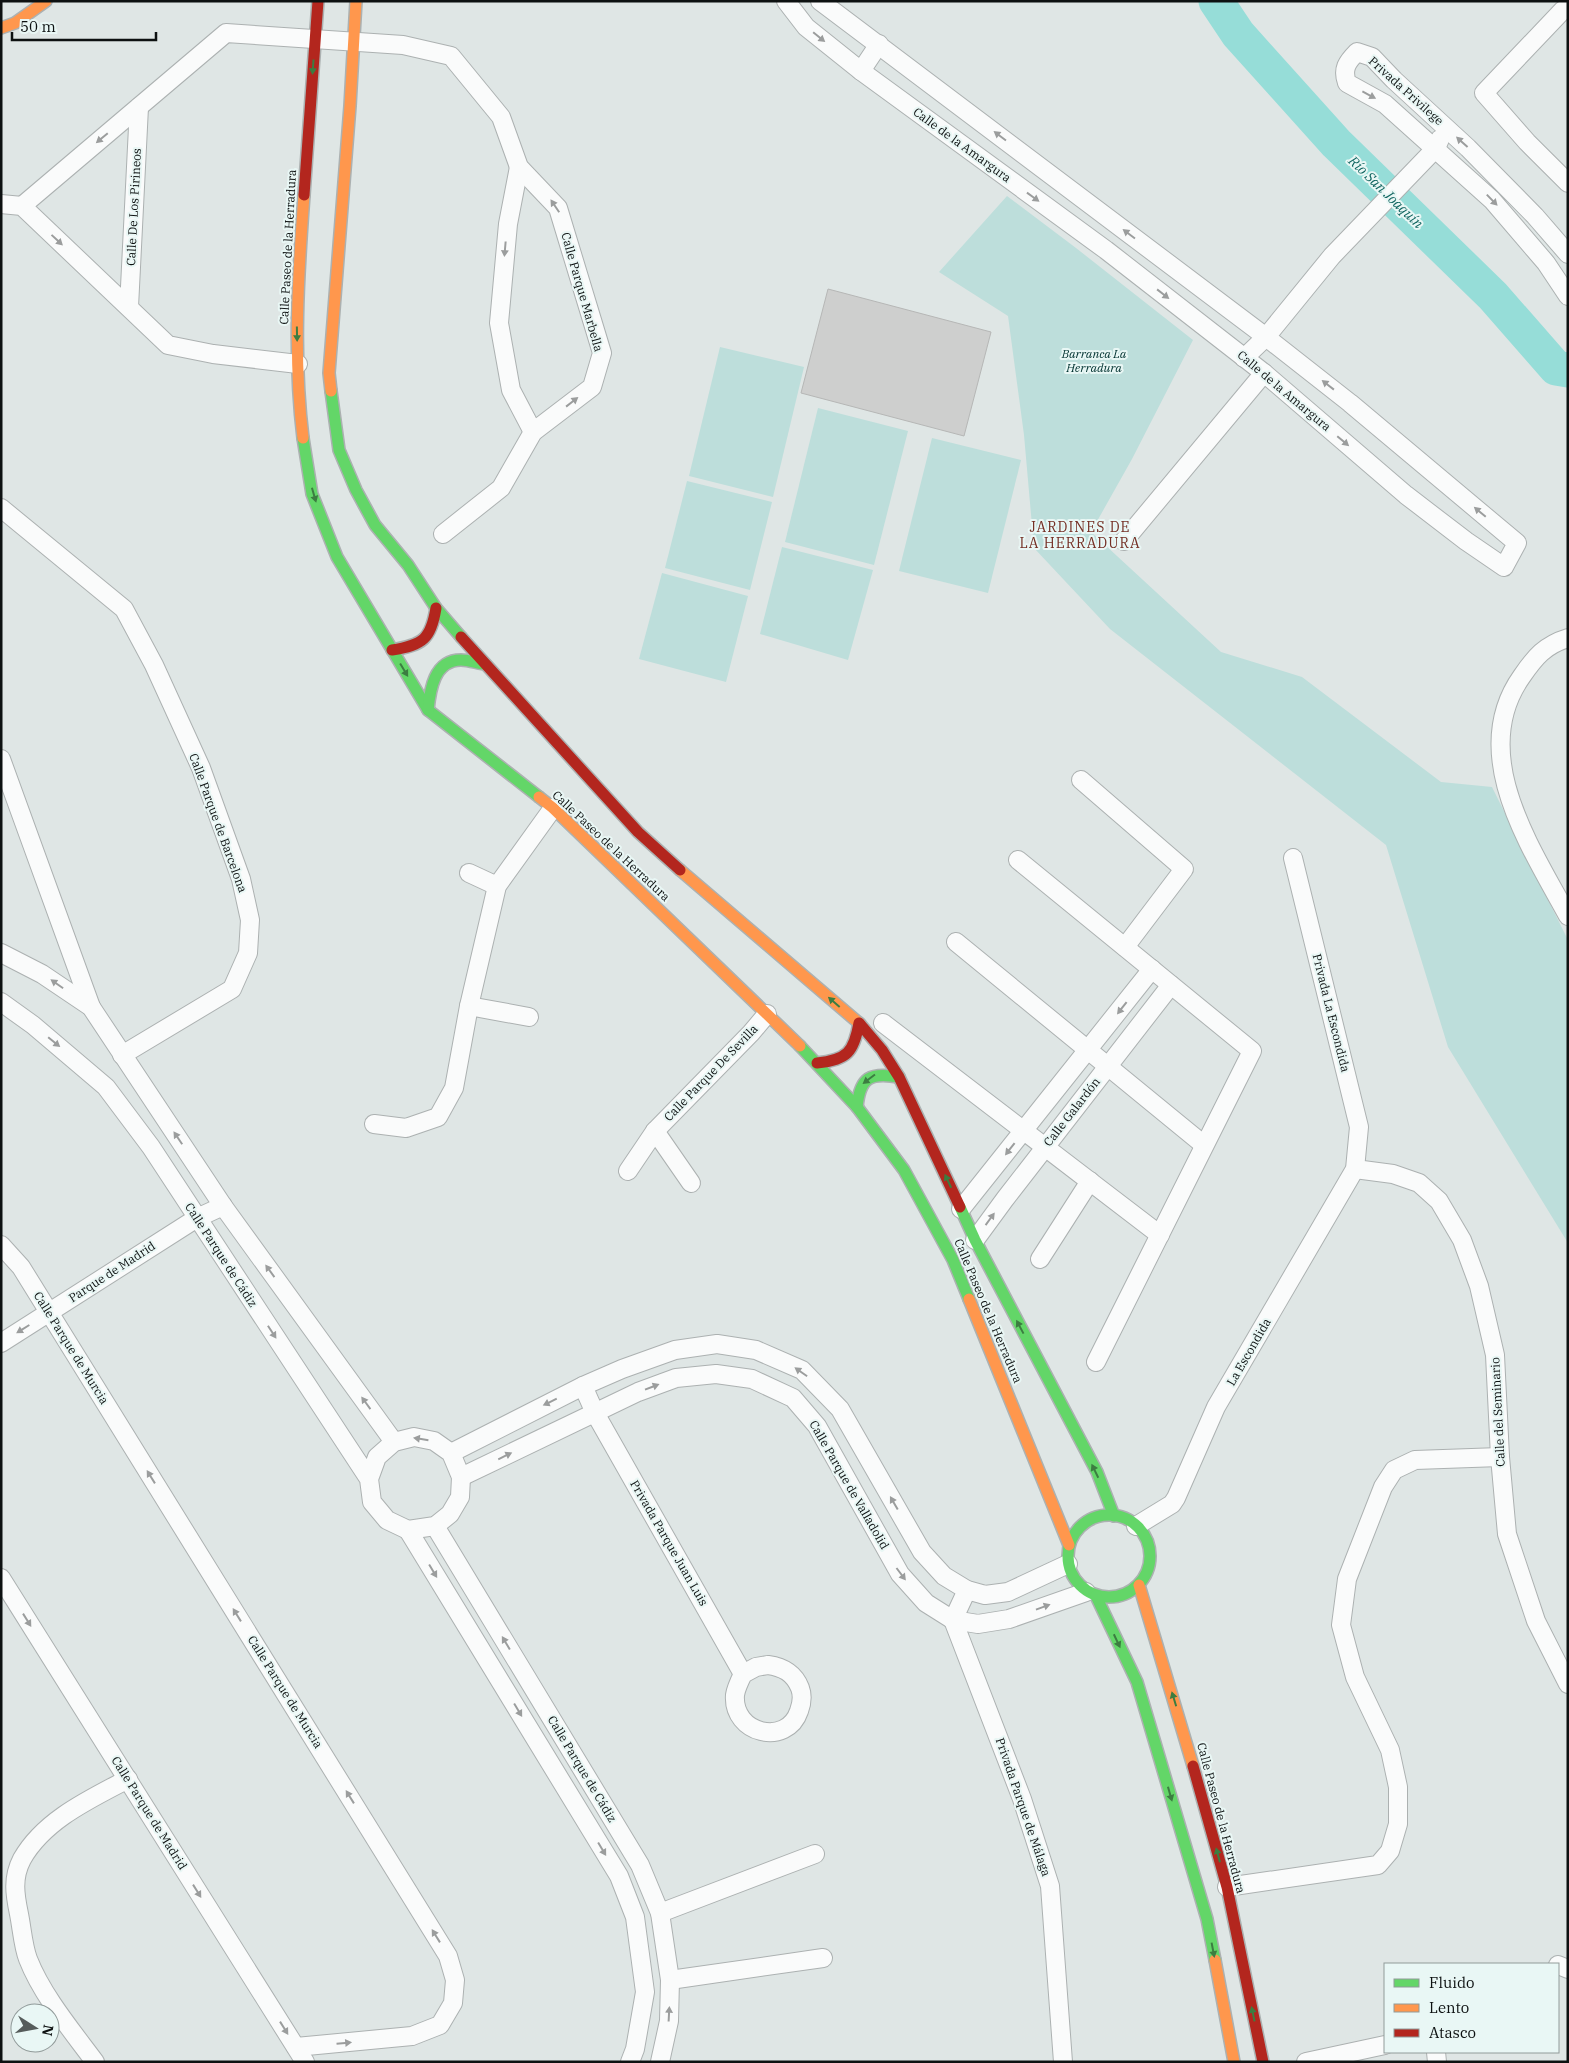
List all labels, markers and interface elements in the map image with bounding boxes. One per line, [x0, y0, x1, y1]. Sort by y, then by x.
scale bar [12, 10, 156, 42]
text: 50 m [20, 17, 56, 36]
one-way arrow [812, 32, 825, 43]
street label: Privada Privilege [1366, 53, 1447, 128]
one-way arrow [309, 60, 317, 76]
one-way arrow [1361, 91, 1376, 99]
street label: Calle de la Amargura [910, 104, 1015, 185]
one-way arrow [994, 130, 1007, 141]
one-way arrow [96, 133, 109, 144]
one-way arrow [1456, 137, 1469, 148]
street label: Calle De Los Pirineos [123, 148, 144, 266]
water label: Río San Joaquín [1344, 151, 1427, 232]
street label: Calle Paseo de la Herradura [276, 169, 299, 325]
one-way arrow [1026, 192, 1040, 202]
one-way arrow [1485, 194, 1497, 206]
one-way arrow [550, 200, 559, 213]
one-way arrow [1123, 228, 1136, 239]
street label: Calle Parque Marbella [558, 230, 607, 354]
one-way arrow [51, 234, 63, 246]
one-way arrow [501, 242, 509, 258]
one-way arrow [1156, 289, 1169, 300]
one-way arrow [293, 326, 301, 342]
park label: Barranca La Herradura [1061, 346, 1127, 375]
street label: Calle de la Amargura [1235, 347, 1334, 434]
one-way arrow [1322, 380, 1335, 391]
one-way arrow [565, 397, 578, 408]
one-way arrow [1337, 435, 1349, 447]
one-way arrow [310, 488, 318, 503]
one-way arrow [1473, 506, 1486, 517]
district label: JARDINES DE LA HERRADURA [1019, 518, 1141, 552]
one-way arrow [400, 663, 409, 677]
street label: Calle Parque de Barcelona [186, 751, 251, 895]
street label: Calle Paseo de la Herradura [549, 787, 674, 904]
street label: Privada La Escondida [1310, 952, 1354, 1074]
one-way arrow [50, 979, 64, 989]
one-way arrow [828, 996, 841, 1007]
one-way arrow [1116, 1001, 1127, 1014]
street label: Calle Parque De Sevilla [661, 1021, 761, 1124]
one-way arrow [47, 1037, 60, 1048]
one-way arrow [862, 1074, 875, 1085]
street label: Calle Galardón [1040, 1074, 1103, 1149]
one-way arrow [173, 1131, 182, 1144]
one-way arrow [1005, 1142, 1015, 1156]
one-way arrow [944, 1174, 952, 1188]
street label: Calle Parque de Cádiz [182, 1200, 261, 1310]
one-way arrow [985, 1212, 995, 1226]
street label: Calle Paseo de la Herradura [951, 1236, 1026, 1386]
street label: Parque de Madrid [66, 1238, 158, 1305]
one-way arrow [265, 1265, 276, 1278]
street label: Calle Parque de Murcia [31, 1289, 112, 1407]
street label: La Escondida [1223, 1315, 1274, 1388]
one-way arrow [1016, 1320, 1025, 1333]
one-way arrow [16, 1324, 29, 1334]
one-way arrow [267, 1325, 277, 1338]
street label: Calle del Seminario [1487, 1357, 1508, 1467]
one-way arrow [794, 1367, 808, 1377]
one-way arrow [645, 1383, 660, 1391]
one-way arrow [360, 1397, 371, 1410]
one-way arrow [543, 1398, 557, 1406]
street label: Calle Parque de Valladolid [806, 1418, 893, 1552]
one-way arrow [412, 1434, 428, 1442]
one-way arrow [498, 1452, 512, 1460]
one-way arrow [1091, 1464, 1099, 1478]
one-way arrow [146, 1470, 156, 1483]
street label: Privada Parque Juan Luis [627, 1477, 712, 1608]
one-way arrow [889, 1497, 898, 1510]
one-way arrow [429, 1565, 438, 1578]
one-way arrow [896, 1567, 906, 1581]
one-way arrow [1036, 1603, 1051, 1611]
one-way arrow [232, 1608, 241, 1621]
one-way arrow [23, 1613, 32, 1626]
street label: Calle Parque de Murcia [245, 1633, 326, 1751]
one-way arrow [1112, 1633, 1121, 1648]
one-way arrow [501, 1637, 510, 1650]
one-way arrow [1169, 1692, 1177, 1707]
one-way arrow [513, 1704, 522, 1717]
street label: Calle Parque de Cádiz [545, 1713, 620, 1825]
street label: Privada Parque de Málaga [993, 1736, 1054, 1879]
street label: Calle Paseo de la Herradura [1194, 1741, 1249, 1895]
street label: Calle Parque de Madrid [108, 1753, 190, 1872]
one-way arrow [1166, 1786, 1174, 1801]
one-way arrow [346, 1791, 355, 1804]
one-way arrow [598, 1842, 607, 1855]
one-way arrow [1214, 1848, 1222, 1863]
one-way arrow [193, 1884, 202, 1897]
one-way arrow [431, 1929, 441, 1942]
one-way arrow [1209, 1943, 1217, 1959]
legend [1384, 1963, 1559, 2053]
text: Fluido [1429, 1973, 1474, 1992]
text: Lento [1429, 1998, 1469, 2017]
north arrow [10, 2003, 60, 2053]
one-way arrow [665, 2006, 673, 2022]
one-way arrow [1249, 2006, 1257, 2022]
one-way arrow [279, 2022, 289, 2035]
text: N [38, 2023, 58, 2038]
text: Atasco [1429, 2023, 1476, 2042]
one-way arrow [337, 2038, 353, 2046]

